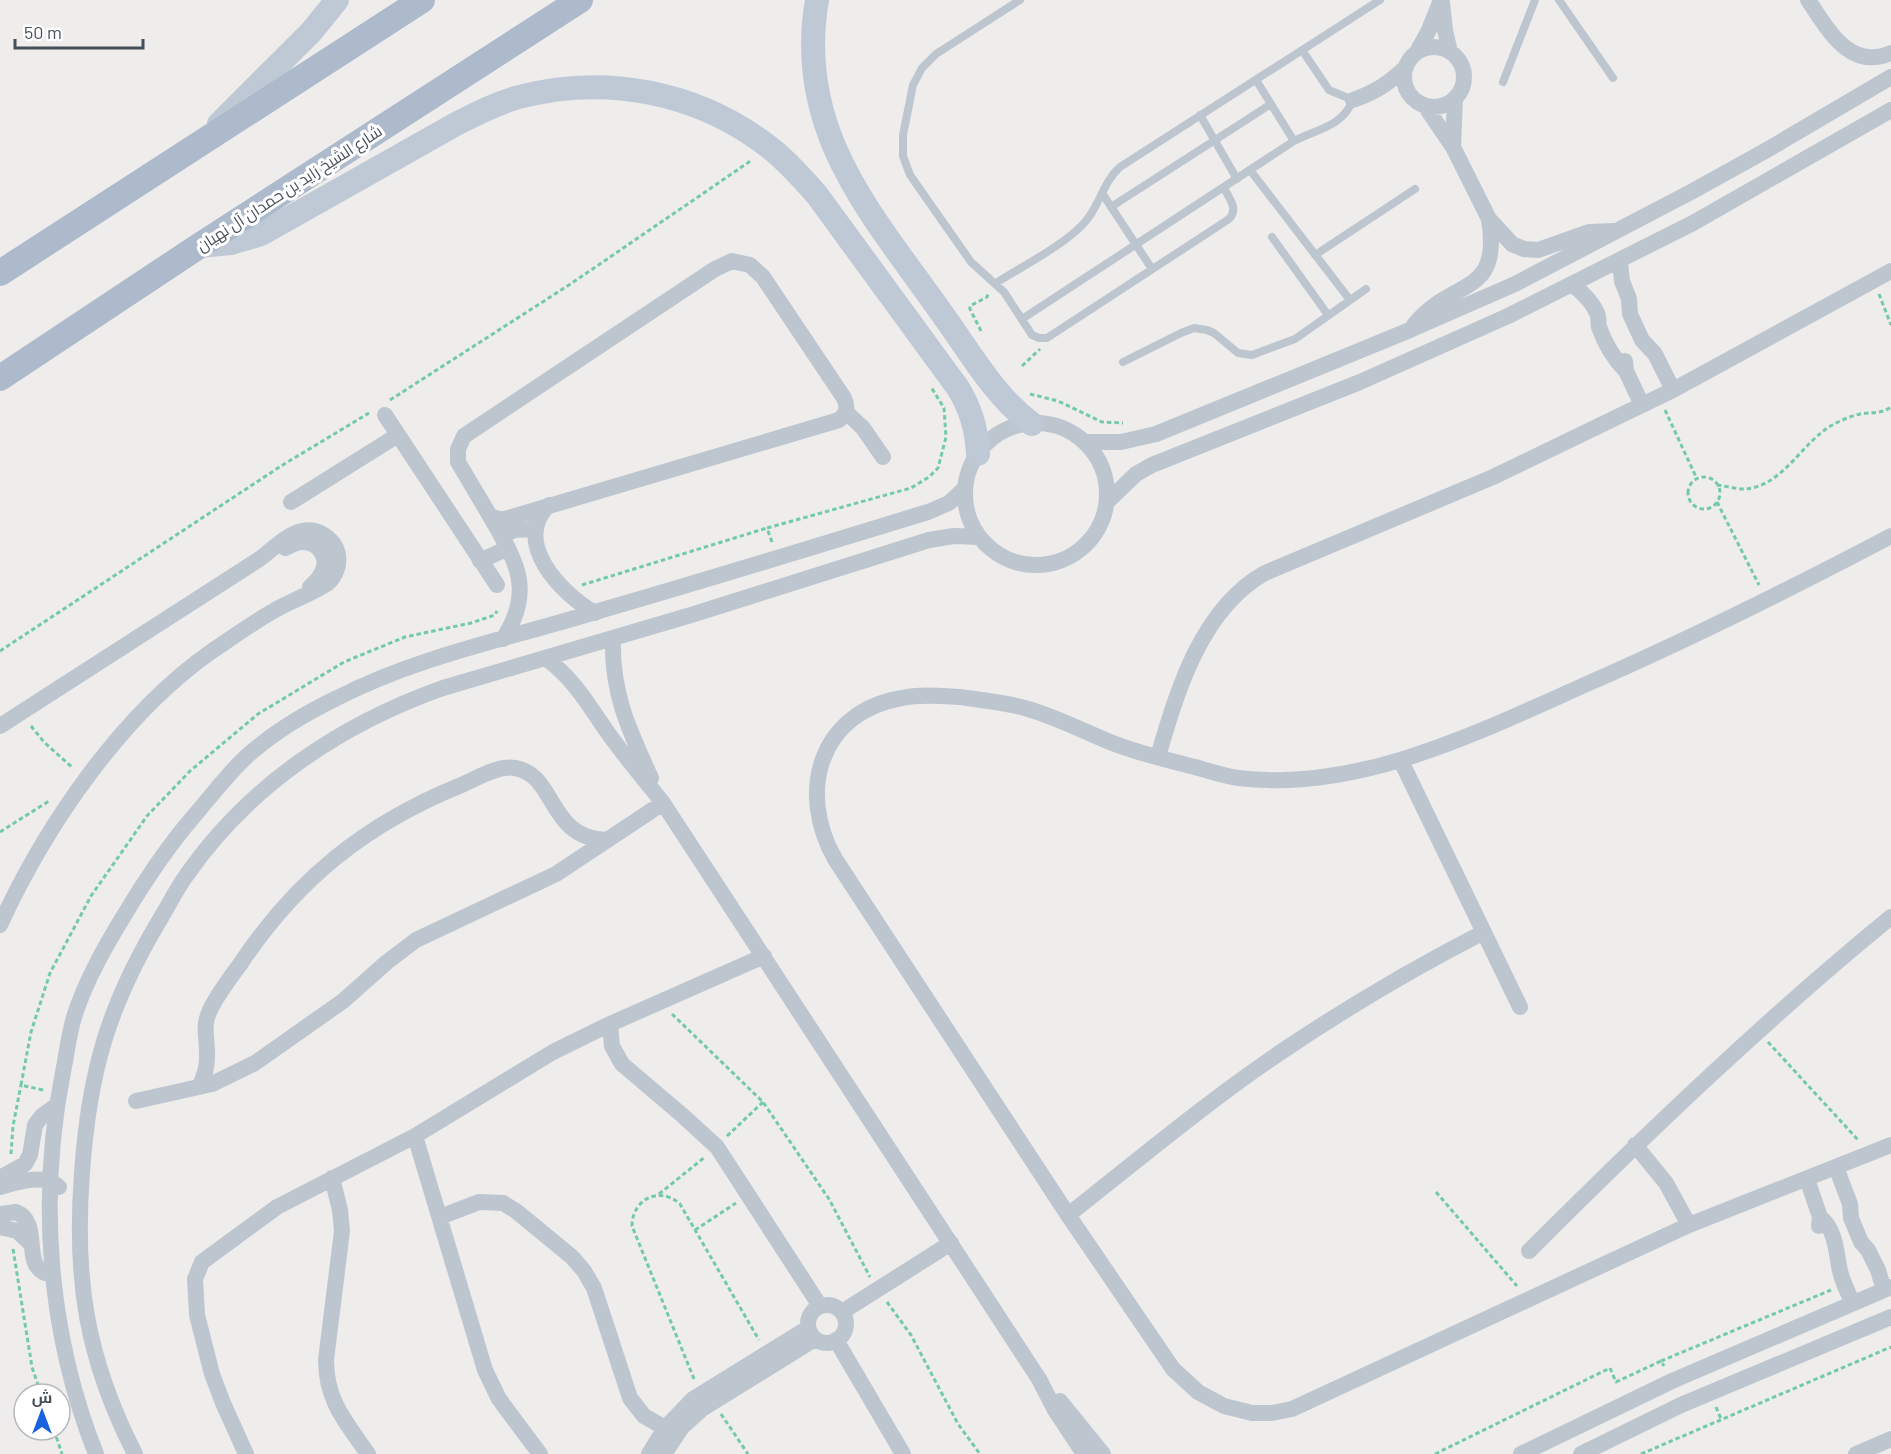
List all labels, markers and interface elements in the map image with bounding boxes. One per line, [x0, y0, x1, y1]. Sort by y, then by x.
scale bar [15, 12, 142, 50]
text: 50 m [24, 21, 62, 43]
street label: شارع الشيخ زايد بن حمدان آل نهيان [192, 120, 387, 257]
north arrow [12, 1382, 72, 1442]
text: ش [32, 1387, 52, 1407]

